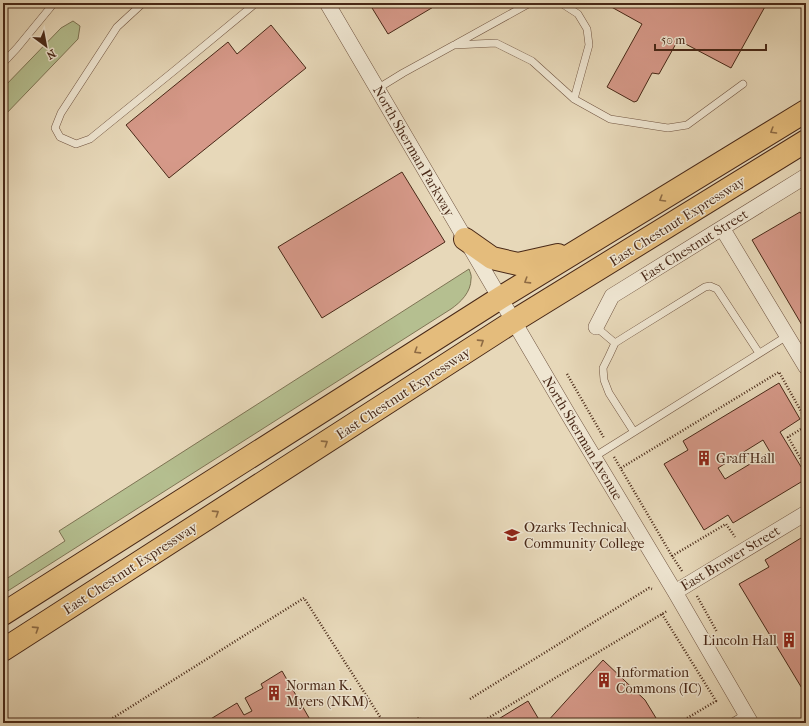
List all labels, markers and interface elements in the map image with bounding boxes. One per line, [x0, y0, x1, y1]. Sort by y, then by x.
north arrow [26, 26, 66, 66]
scale bar [655, 26, 766, 52]
text: 50 m [661, 33, 685, 47]
text: N [44, 46, 58, 62]
street label: North Sherman Parkway [369, 83, 458, 220]
one-way arrow [770, 126, 777, 134]
street label: East Chestnut Expressway [606, 172, 749, 270]
one-way arrow [659, 194, 666, 201]
street label: East Chestnut Street [637, 206, 751, 285]
one-way arrow [524, 277, 531, 284]
one-way arrow [477, 340, 484, 347]
street label: East Chestnut Expressway [333, 343, 474, 443]
one-way arrow [414, 346, 421, 354]
street label: North Sherman Avenue [539, 373, 626, 503]
one-way arrow [321, 440, 328, 448]
building icon: Graff Hall [695, 449, 713, 467]
place label: Graff Hall [716, 450, 775, 467]
one-way arrow [212, 510, 219, 518]
street label: East Chestnut Expressway [60, 518, 201, 618]
place label: Ozarks Technical Community College [524, 519, 645, 552]
street label: East Brower Street [677, 522, 783, 595]
school or university icon: Ozarks Technical Community College [503, 526, 521, 544]
one-way arrow [32, 626, 39, 634]
building icon: Lincoln Hall [780, 631, 798, 649]
place label: Lincoln Hall [703, 632, 777, 649]
place label: Information Commons (IC) [616, 664, 702, 697]
building icon: Information Commons (IC) [595, 671, 613, 689]
place label: Norman K. Myers (NKM) [286, 677, 368, 710]
building icon: Norman K. Myers (NKM) [265, 684, 283, 702]

